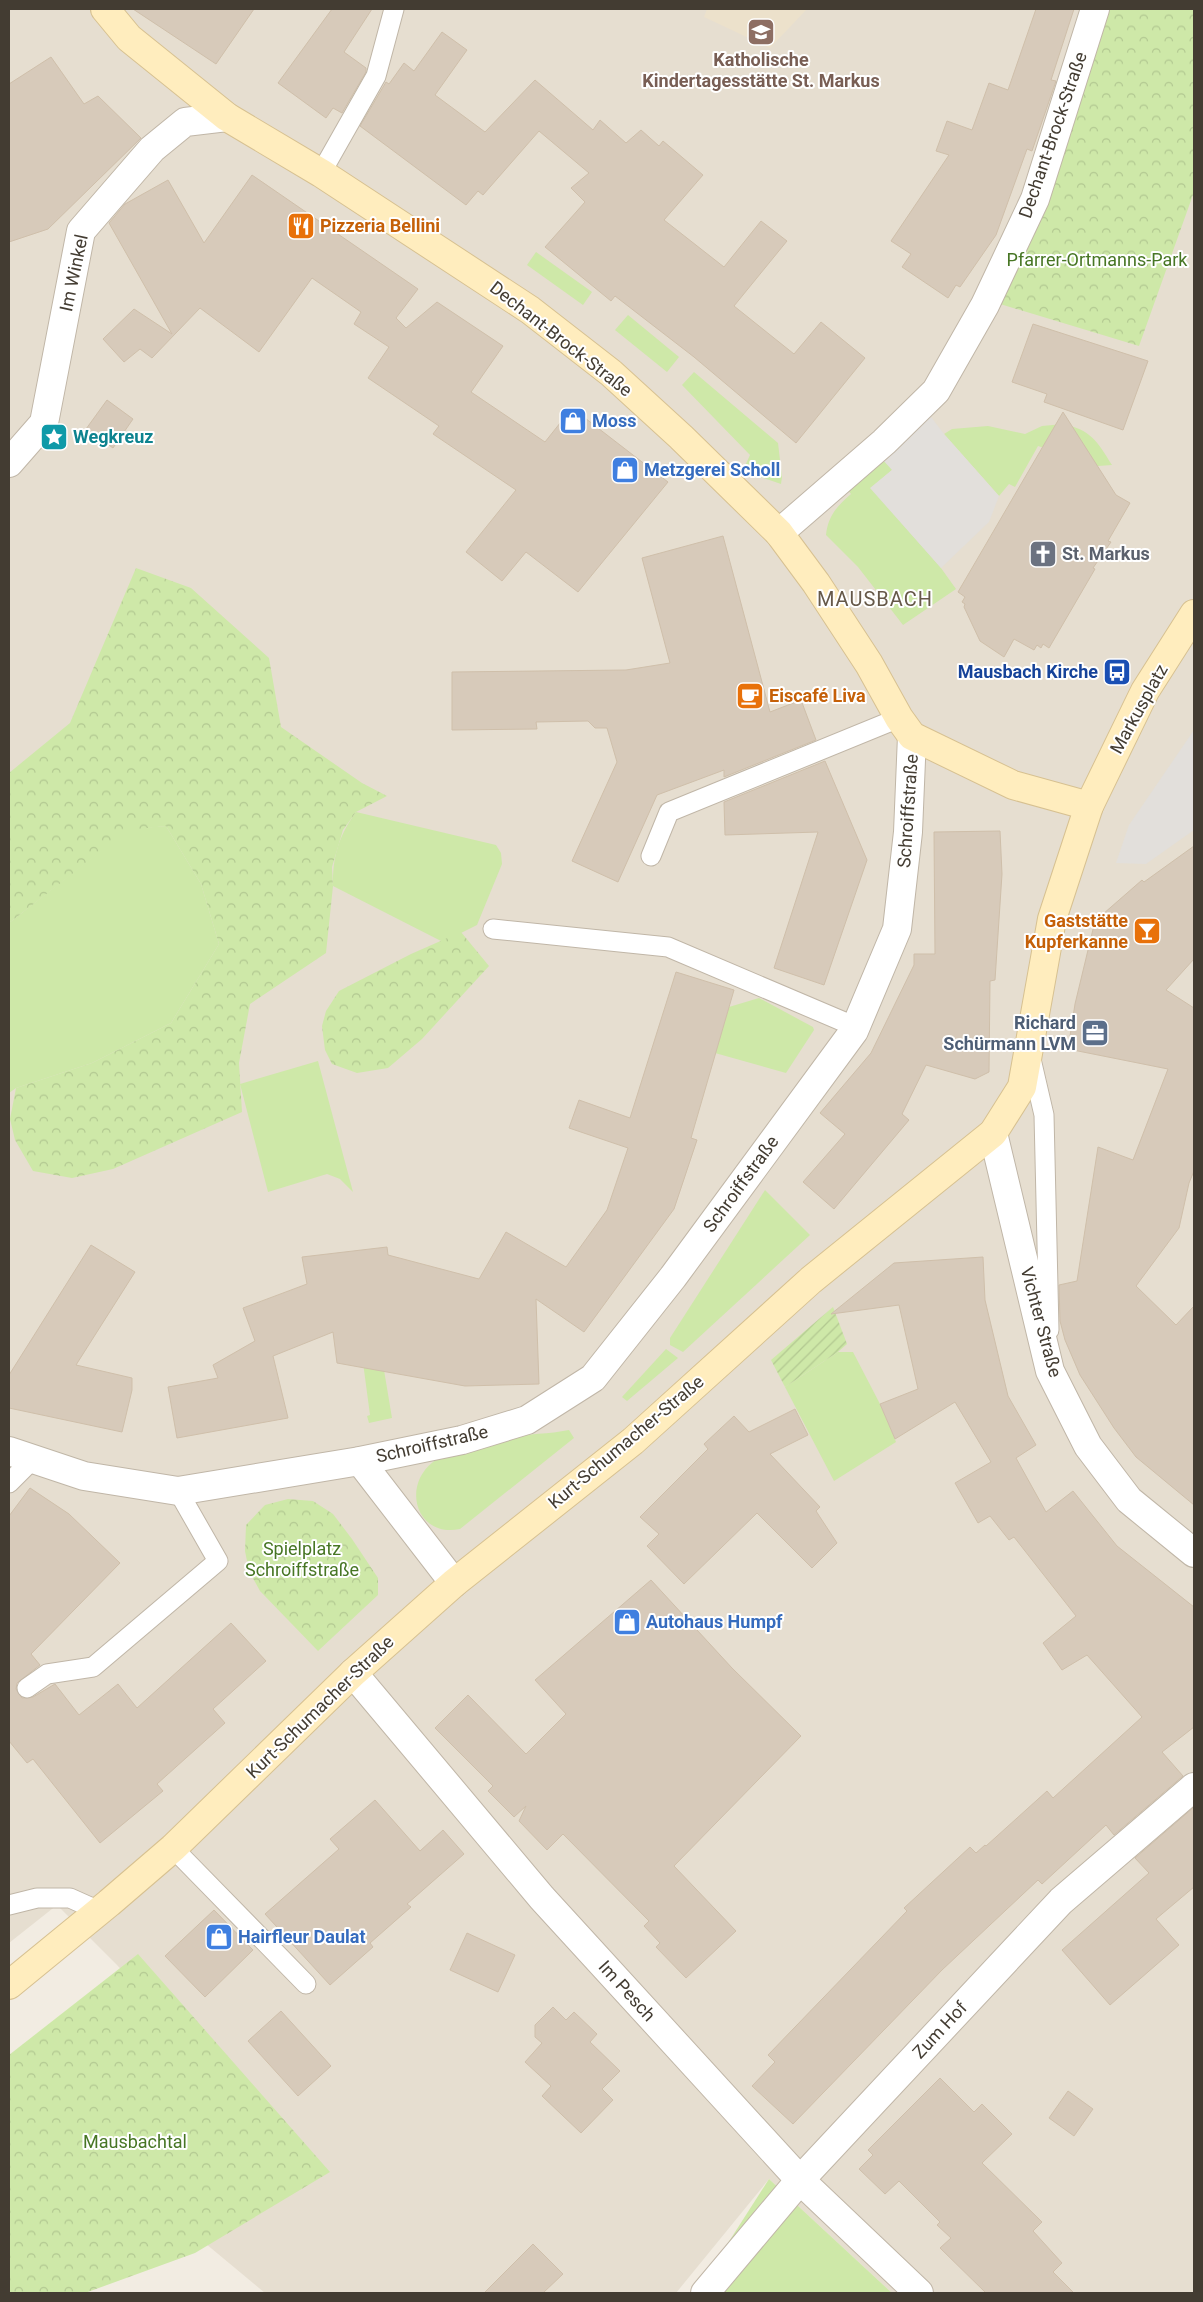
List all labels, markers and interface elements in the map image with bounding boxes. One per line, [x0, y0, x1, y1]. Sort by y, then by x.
school or university icon: Katholische Kindertagesstätte St. Markus [746, 17, 776, 47]
place label: Katholische Kindertagesstätte St. Markus [642, 49, 880, 91]
street label: Dechant-Brock-Straße [1014, 49, 1091, 221]
restaurant icon: Pizzeria Bellini [286, 211, 316, 241]
place label: Pizzeria Bellini [320, 215, 440, 236]
street label: Im Winkel [55, 232, 92, 313]
park label: Pfarrer-Ortmanns-Park [1007, 249, 1188, 270]
street label: Dechant-Brock-Straße [486, 277, 637, 401]
shop icon: Moss [558, 406, 588, 436]
place label: Moss [592, 410, 636, 431]
place icon: Wegkreuz [39, 422, 69, 452]
place label: Wegkreuz [73, 426, 153, 447]
shop icon: Metzgerei Scholl [610, 455, 640, 485]
place label: Metzgerei Scholl [644, 459, 780, 480]
church icon: St. Markus [1028, 539, 1058, 569]
place label: St. Markus [1062, 543, 1150, 564]
district label: MAUSBACH [817, 587, 933, 611]
bus stop icon: Mausbach Kirche [1102, 657, 1132, 687]
street label: Markusplatz [1105, 660, 1172, 757]
place label: Mausbach Kirche [958, 661, 1098, 682]
cafe icon: Eiscafé Liva [735, 681, 765, 711]
place label: Eiscafé Liva [769, 685, 866, 706]
street label: Schroiffstraße [893, 753, 922, 869]
place label: Gaststätte Kupferkanne [1025, 910, 1128, 952]
bar icon: Gaststätte Kupferkanne [1132, 916, 1162, 946]
place label: Richard Schürmann LVM [943, 1012, 1076, 1054]
office icon: Richard Schürmann LVM [1080, 1018, 1110, 1048]
street label: Schroiffstraße [699, 1131, 783, 1236]
street label: Vichter Straße [1017, 1264, 1066, 1379]
street label: Kurt-Schumacher-Straße [544, 1370, 708, 1513]
street label: Schroiffstraße [374, 1420, 490, 1467]
park label: Spielplatz Schroiffstraße [245, 1538, 359, 1580]
shop icon: Autohaus Humpf [612, 1607, 642, 1637]
place label: Autohaus Humpf [646, 1611, 783, 1632]
street label: Kurt-Schumacher-Straße [242, 1631, 398, 1782]
shop icon: Hairfleur Daulat [204, 1922, 234, 1952]
place label: Hairfleur Daulat [238, 1926, 366, 1947]
street label: Im Pesch [595, 1956, 660, 2025]
street label: Zum Hof [908, 1996, 972, 2062]
park label: Mausbachtal [83, 2131, 187, 2152]

